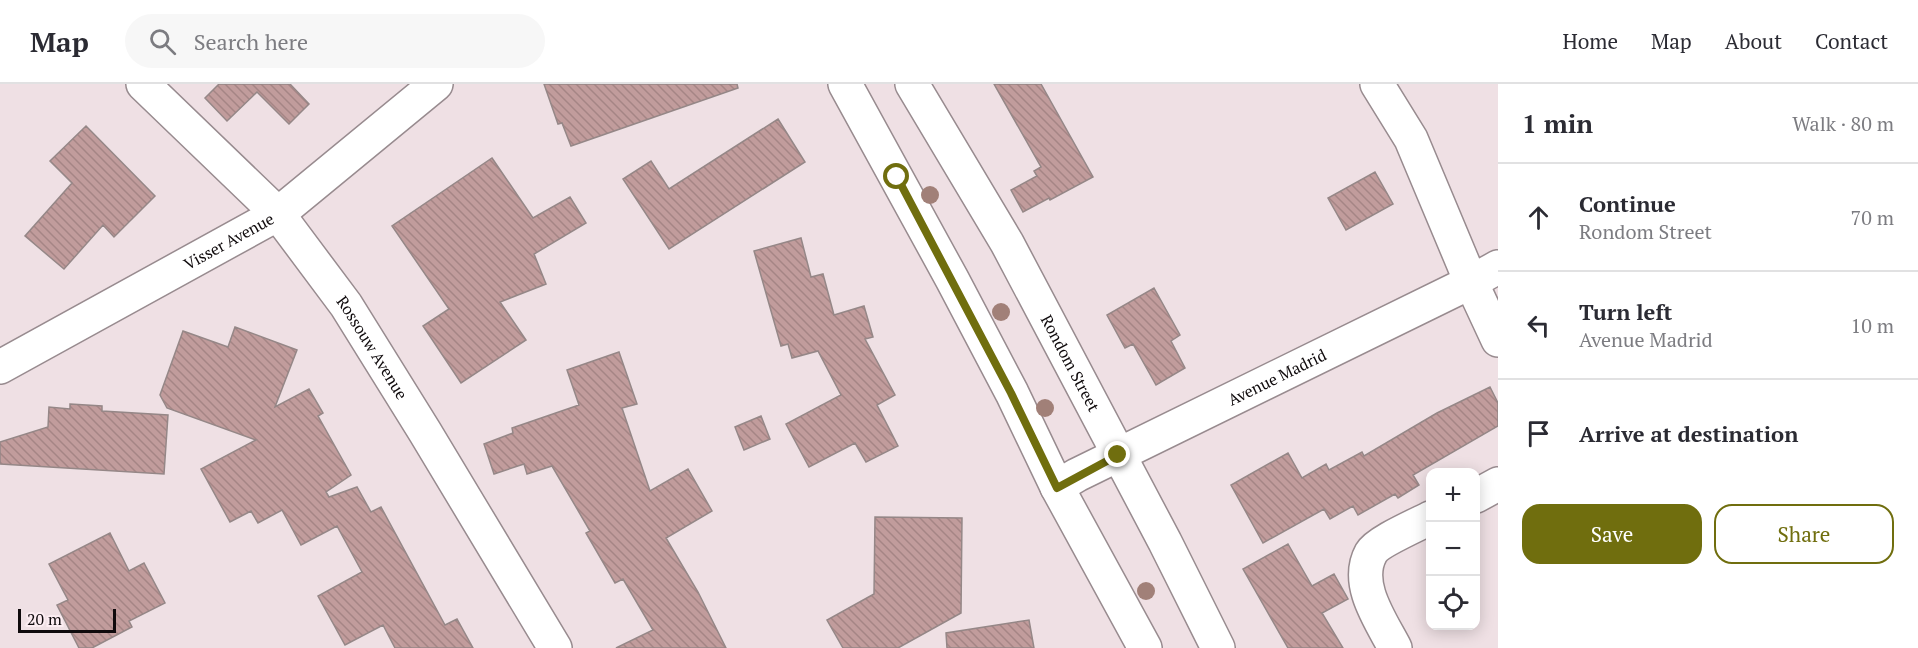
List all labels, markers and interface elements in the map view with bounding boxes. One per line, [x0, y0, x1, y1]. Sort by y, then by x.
search box [125, 14, 545, 68]
text: Map [30, 23, 89, 60]
icon: search [146, 25, 179, 58]
text: Search here [194, 27, 308, 56]
text: Home [1562, 27, 1618, 55]
text: Map [1651, 27, 1692, 55]
text: About [1725, 27, 1782, 55]
text: Contact [1815, 27, 1888, 55]
text: 1 min [1522, 106, 1593, 140]
text: Walk · 80 m [1792, 110, 1894, 137]
route start [883, 163, 909, 189]
text: Continue [1579, 189, 1676, 218]
icon: ahead [1522, 201, 1555, 234]
text: 70 m [1851, 204, 1894, 231]
street label: Visser Avenue [180, 207, 278, 275]
text: Rondom Street [1579, 218, 1712, 245]
street label: Rossouw Avenue [332, 291, 413, 404]
text: Turn left [1579, 297, 1672, 326]
icon: left [1522, 309, 1555, 342]
street label: Rondom Street [1036, 311, 1105, 415]
text: 10 m [1851, 312, 1894, 339]
text: Avenue Madrid [1579, 326, 1713, 353]
street label: Avenue Madrid [1224, 344, 1330, 410]
icon: arrive [1522, 417, 1555, 450]
text: Arrive at destination [1579, 419, 1798, 448]
route end [1104, 441, 1130, 467]
map controls [1426, 468, 1480, 630]
button: + [1426, 468, 1480, 522]
button: Save [1522, 504, 1702, 564]
button: Share [1714, 504, 1894, 564]
button: − [1426, 522, 1480, 576]
button: locate [1426, 576, 1480, 630]
scale bar [18, 606, 116, 634]
text: 20 m [27, 608, 62, 630]

